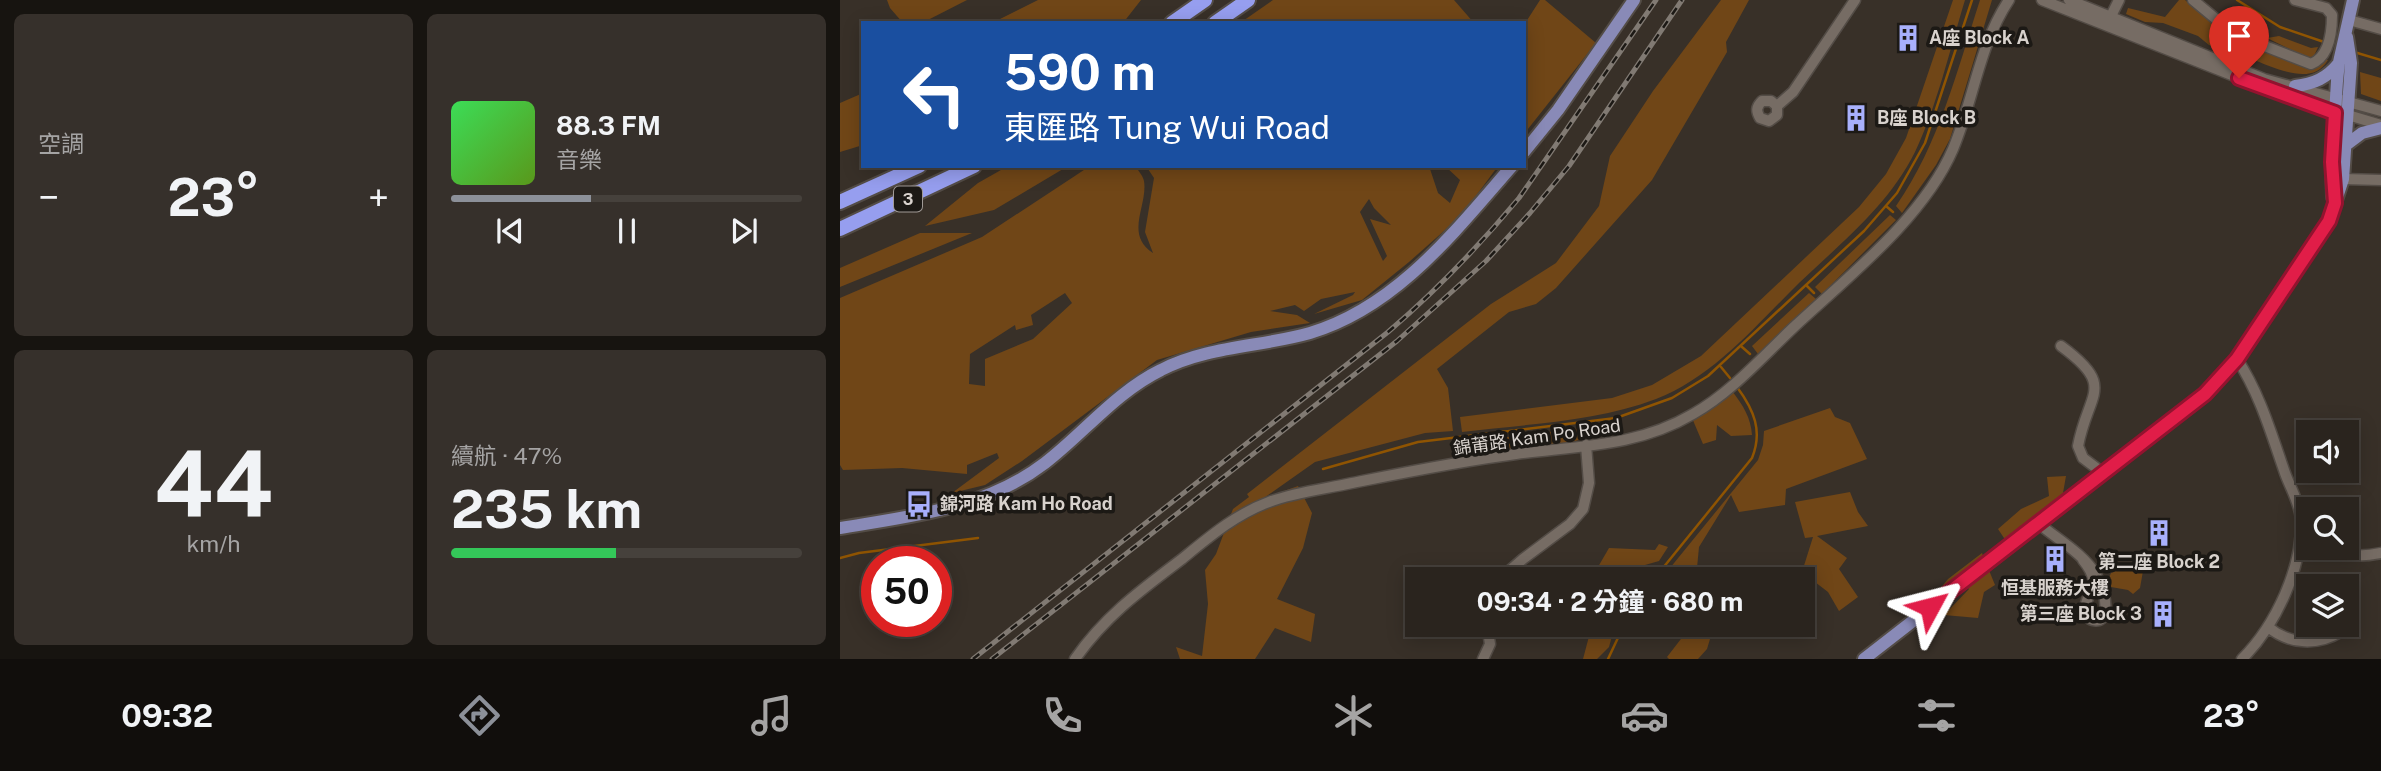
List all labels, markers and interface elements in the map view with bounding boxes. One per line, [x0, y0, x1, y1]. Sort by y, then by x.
pin [2209, 6, 2269, 78]
icon: arrive [2220, 17, 2258, 55]
building icon: A座 Block A [1893, 23, 1923, 53]
place label: A座 Block A [1929, 27, 2030, 48]
text: 590 m [1004, 43, 1156, 101]
icon: left [889, 49, 980, 140]
building icon: B座 Block B [1841, 103, 1871, 133]
place label: B座 Block B [1877, 107, 1976, 128]
text: 東匯路 Tung Wui Road [1004, 109, 1330, 146]
text: 88.3 FM [556, 110, 661, 141]
text: 空調 [38, 130, 84, 157]
text: 音樂 [556, 146, 602, 173]
text: 23° [167, 167, 260, 228]
text: − [38, 175, 59, 220]
text: + [368, 175, 389, 220]
road number: 3 [894, 186, 922, 211]
icon: previous [491, 212, 529, 250]
icon: pause [608, 212, 646, 250]
icon: next [725, 212, 763, 250]
street label: 錦莆路 Kam Po Road [1452, 414, 1622, 459]
map controls [2296, 420, 2359, 637]
button: sound [2296, 420, 2359, 483]
text: 44 [154, 431, 273, 537]
text: 續航 · 47% [451, 442, 562, 469]
text: 235 km [451, 479, 642, 540]
bus stop icon: 錦河路 Kam Ho Road [904, 489, 934, 519]
place label: 錦河路 Kam Ho Road [940, 493, 1113, 514]
button: search [2296, 497, 2359, 560]
building icon: 第二座 Block 2 [2144, 518, 2174, 548]
text: km/h [186, 530, 241, 557]
building icon: 恒基服務大樓 [2040, 544, 2070, 574]
speed limit sign: 50 [861, 546, 952, 637]
place label: 第二座 Block 2 [2098, 551, 2220, 572]
position arrow [1893, 570, 1967, 644]
button: layers [2296, 574, 2359, 637]
place label: 恒基服務大樓 [2001, 577, 2109, 598]
text: 09:34 · 2 分鐘 · 680 m [1477, 586, 1743, 617]
building icon: 第三座 Block 3 [2148, 599, 2178, 629]
place label: 第三座 Block 3 [2020, 603, 2142, 624]
icon: directions [455, 691, 504, 740]
icon: music [747, 691, 796, 740]
icon: phone [1038, 691, 1087, 740]
icon: climate [1329, 691, 1378, 740]
icon: car [1620, 691, 1669, 740]
icon: filters [1912, 691, 1961, 740]
text: 09:32 [121, 697, 213, 734]
text: 23° [2203, 697, 2260, 734]

